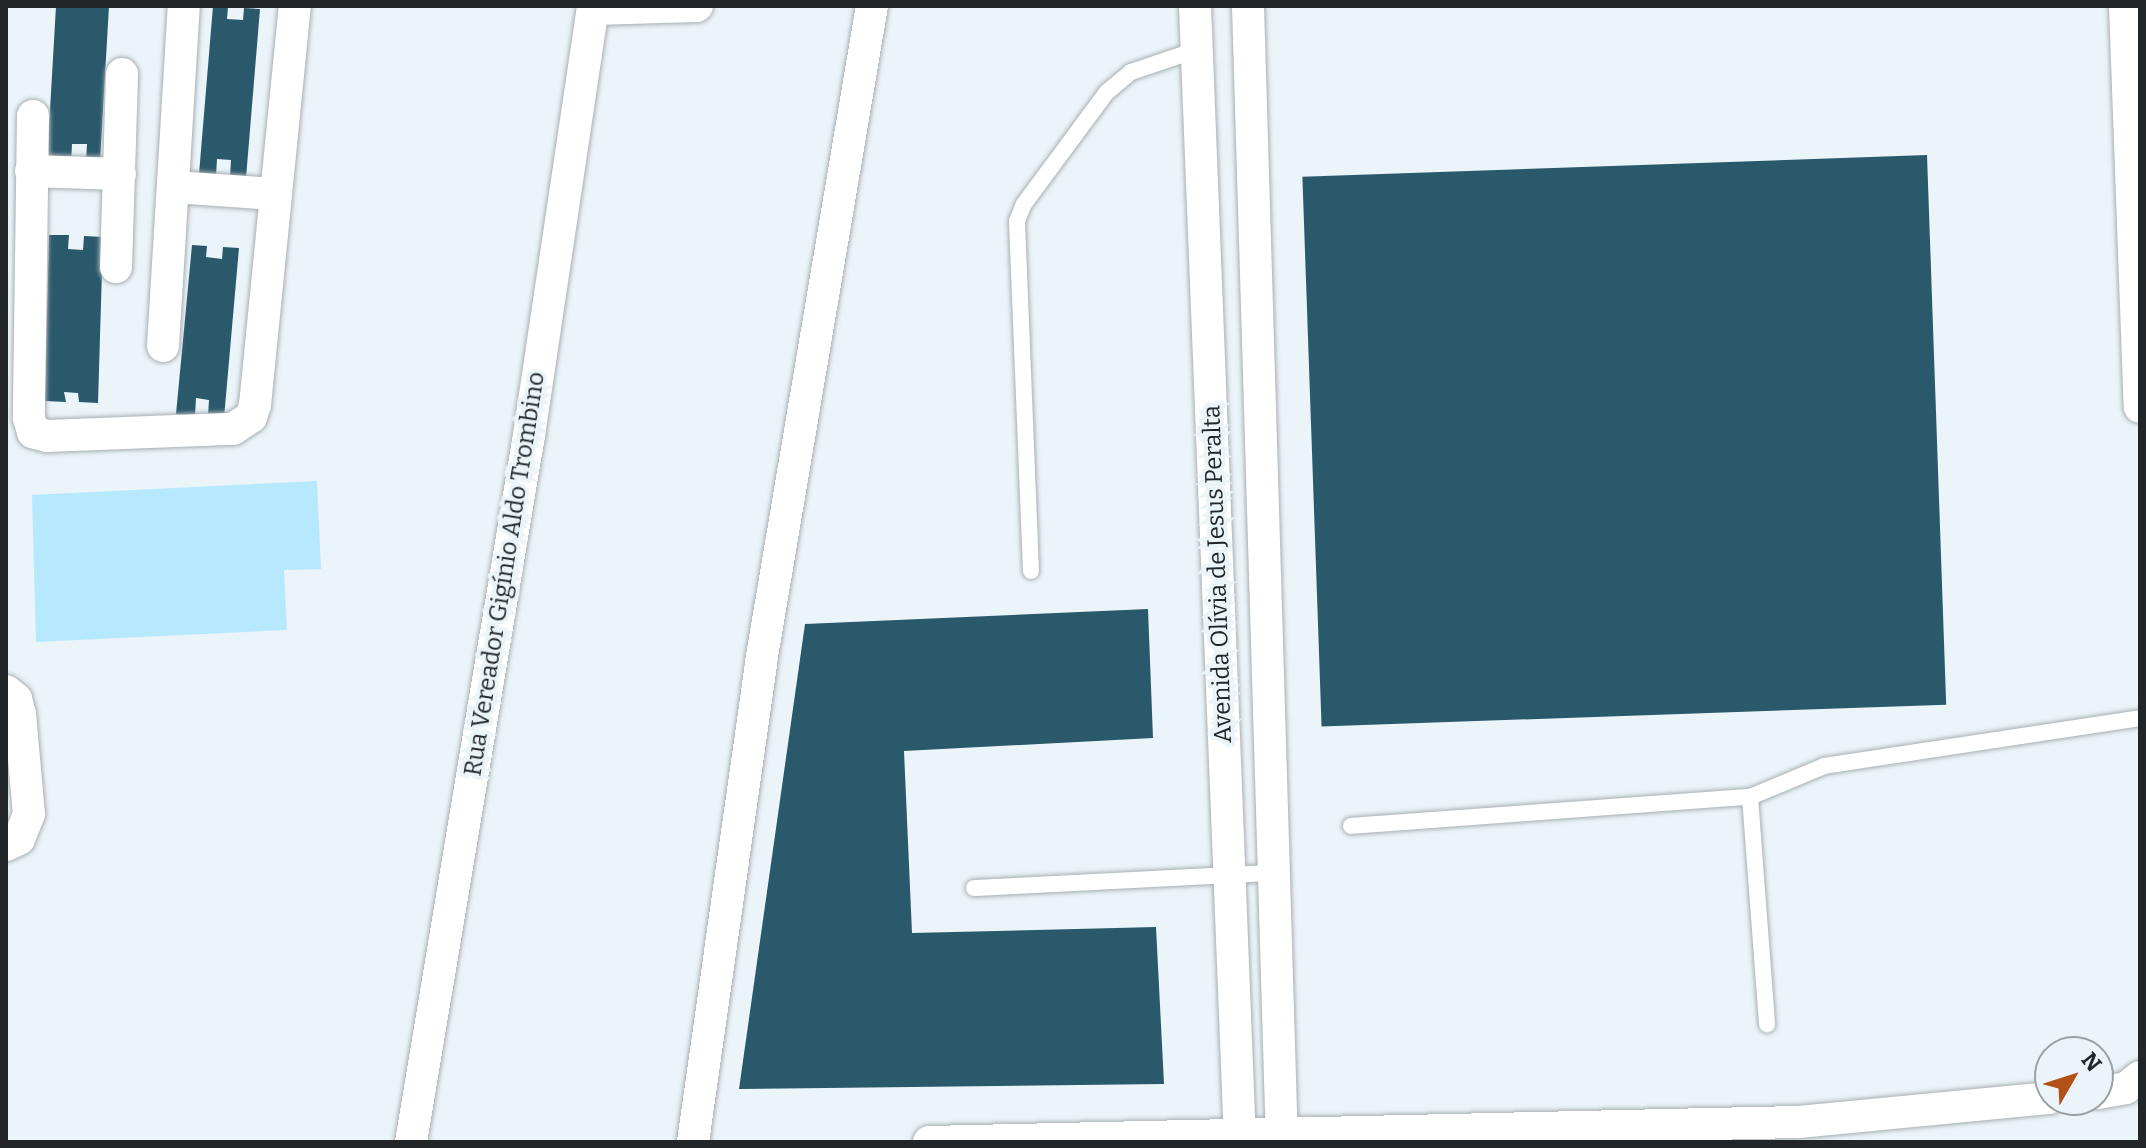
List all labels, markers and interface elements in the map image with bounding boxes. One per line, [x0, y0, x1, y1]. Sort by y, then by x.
street label: Rua Vereador Gigínio Aldo Trombino [459, 370, 551, 778]
street label: Avenida Olívia de Jesus Peralta [1198, 405, 1238, 743]
north arrow [2034, 1036, 2114, 1116]
text: N [2076, 1047, 2107, 1077]

